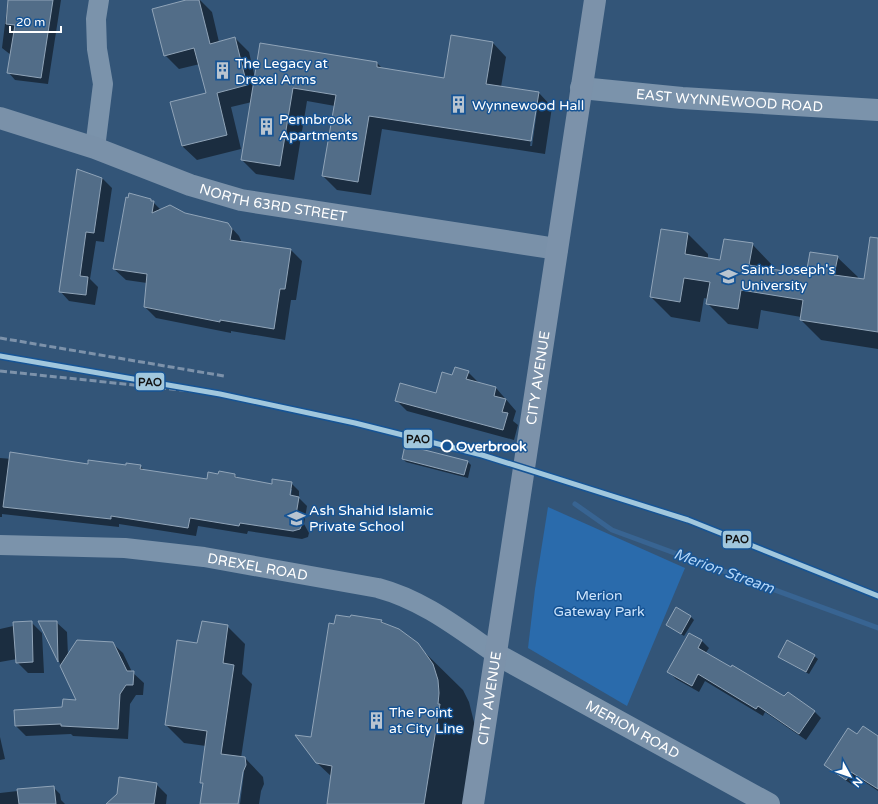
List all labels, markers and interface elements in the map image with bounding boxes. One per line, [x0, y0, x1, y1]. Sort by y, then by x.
scale bar [10, 8, 61, 34]
text: 20 m [16, 15, 45, 29]
place label: The Legacy at Drexel Arms [235, 55, 329, 88]
building icon: The Legacy at Drexel Arms [212, 61, 232, 81]
street label: EAST WYNNEWOOD ROAD [635, 85, 824, 115]
building icon: Wynnewood Hall [449, 95, 469, 115]
place label: Wynnewood Hall [472, 97, 584, 114]
place label: Pennbrook Apartments [279, 111, 358, 144]
building icon: Pennbrook Apartments [256, 117, 276, 137]
street label: NORTH 63RD STREET [198, 180, 349, 225]
place label: Saint Joseph's University [741, 261, 835, 294]
school or university icon: Saint Joseph's University [718, 267, 738, 287]
street label: CITY AVENUE [522, 330, 553, 426]
line badge: PAO [135, 372, 165, 391]
text: PAO [138, 376, 162, 389]
line badge: PAO [403, 429, 433, 449]
text: PAO [406, 433, 430, 446]
place label: Overbrook [456, 438, 527, 455]
marker: Overbrook [440, 439, 454, 453]
place label: Ash Shahid Islamic Private School [309, 502, 433, 535]
school or university icon: Ash Shahid Islamic Private School [286, 508, 306, 528]
line badge: PAO [722, 530, 752, 549]
text: PAO [725, 533, 749, 546]
water label: Merion Stream [671, 545, 778, 598]
street label: DREXEL ROAD [206, 549, 309, 584]
park label: Merion Gateway Park [553, 587, 645, 620]
street label: CITY AVENUE [474, 650, 505, 746]
street label: MERION ROAD [583, 696, 683, 762]
place label: The Point at City Line [389, 704, 463, 737]
building icon: The Point at City Line [366, 710, 386, 730]
north arrow [830, 756, 870, 796]
text: N [849, 775, 865, 790]

